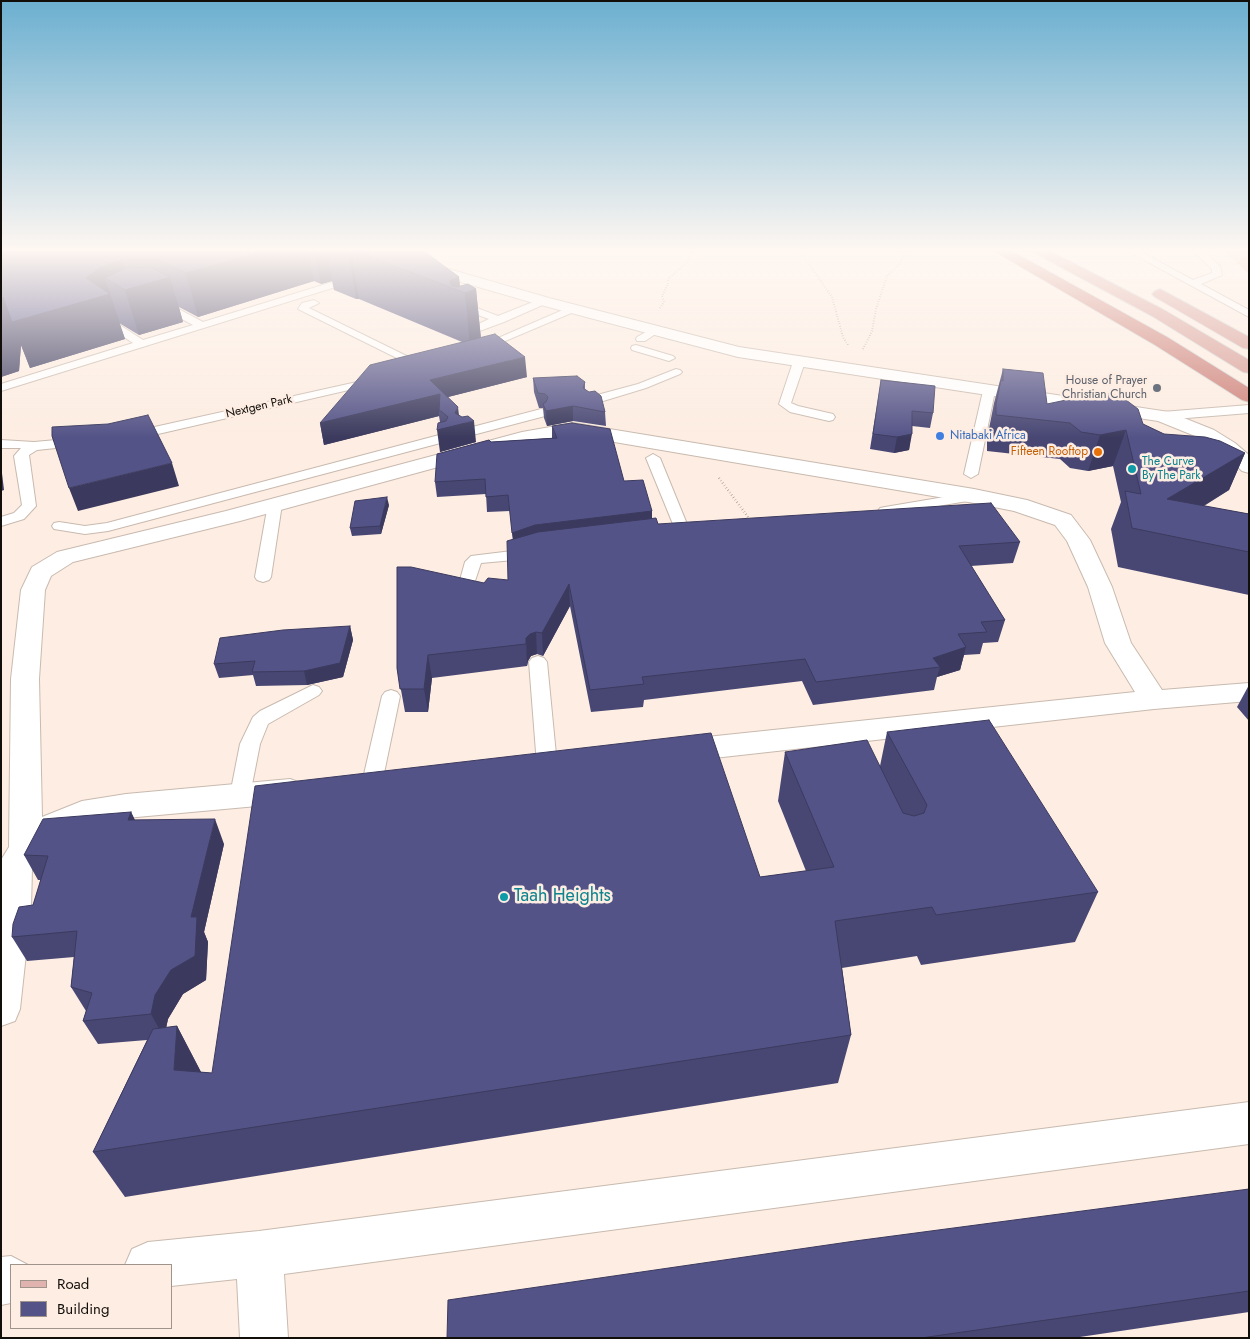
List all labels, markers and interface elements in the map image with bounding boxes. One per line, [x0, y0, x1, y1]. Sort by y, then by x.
place label: House of Prayer Christian Church [1062, 374, 1147, 402]
marker: House of Prayer Christian Church [1151, 382, 1163, 394]
street label: Nextgen Park [224, 392, 294, 422]
place label: Nitabaki Africa [950, 429, 1026, 443]
marker: Nitabaki Africa [934, 430, 946, 442]
place label: Fifteen Rooftop [1011, 445, 1088, 459]
marker: Fifteen Rooftop [1092, 446, 1104, 458]
place label: The Curve By The Park [1142, 455, 1201, 483]
marker: The Curve By The Park [1126, 463, 1138, 475]
place label: Taah Heights [514, 886, 611, 908]
marker: Taah Heights [498, 891, 510, 903]
legend [10, 1264, 172, 1329]
text: Road [57, 1273, 89, 1295]
text: Building [57, 1298, 109, 1320]

